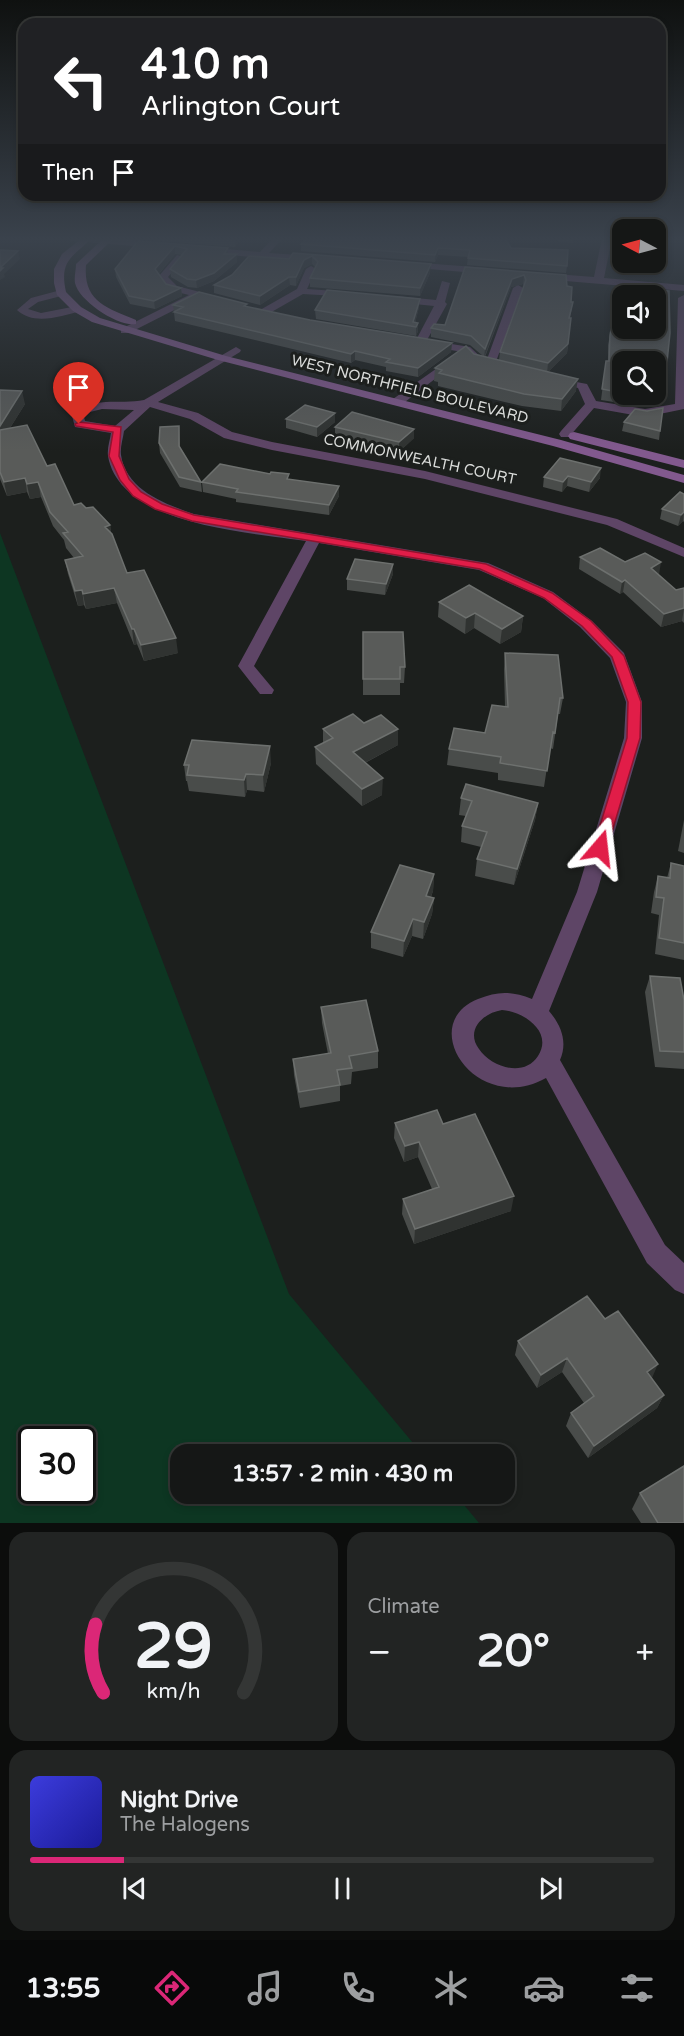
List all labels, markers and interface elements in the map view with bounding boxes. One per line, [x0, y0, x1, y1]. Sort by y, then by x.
text: 410 m [141, 39, 270, 90]
icon: left [42, 42, 120, 120]
text: Arlington Court [141, 90, 340, 123]
icon: arrive [107, 156, 140, 189]
text: Then [42, 160, 95, 186]
north arrow [612, 219, 666, 273]
map controls [612, 219, 666, 405]
button: sound [612, 285, 666, 339]
street label: WEST NORTHFIELD BOULEVARD [290, 351, 530, 427]
button: search [612, 351, 666, 405]
pin [53, 362, 104, 424]
icon: arrive [62, 371, 95, 404]
street label: COMMONWEALTH COURT [322, 430, 518, 488]
position arrow [568, 816, 632, 880]
speed limit sign: 30 [18, 1426, 96, 1504]
text: 13:57 · 2 min · 430 m [232, 1461, 453, 1487]
text: Climate [368, 1595, 440, 1619]
text: 29 [134, 1610, 212, 1685]
text: 20° [476, 1625, 550, 1679]
text: − [368, 1633, 391, 1672]
text: + [635, 1633, 654, 1672]
text: km/h [146, 1679, 200, 1705]
text: Night Drive [120, 1787, 238, 1813]
text: The Halogens [120, 1813, 250, 1837]
icon: previous [118, 1872, 151, 1905]
icon: pause [326, 1872, 359, 1905]
icon: next [534, 1872, 567, 1905]
icon: directions [151, 1967, 193, 2009]
icon: music [244, 1967, 286, 2009]
icon: phone [337, 1967, 379, 2009]
icon: climate [430, 1967, 472, 2009]
icon: car [523, 1967, 565, 2009]
icon: filters [616, 1967, 658, 2009]
text: 13:55 [26, 1972, 100, 2005]

